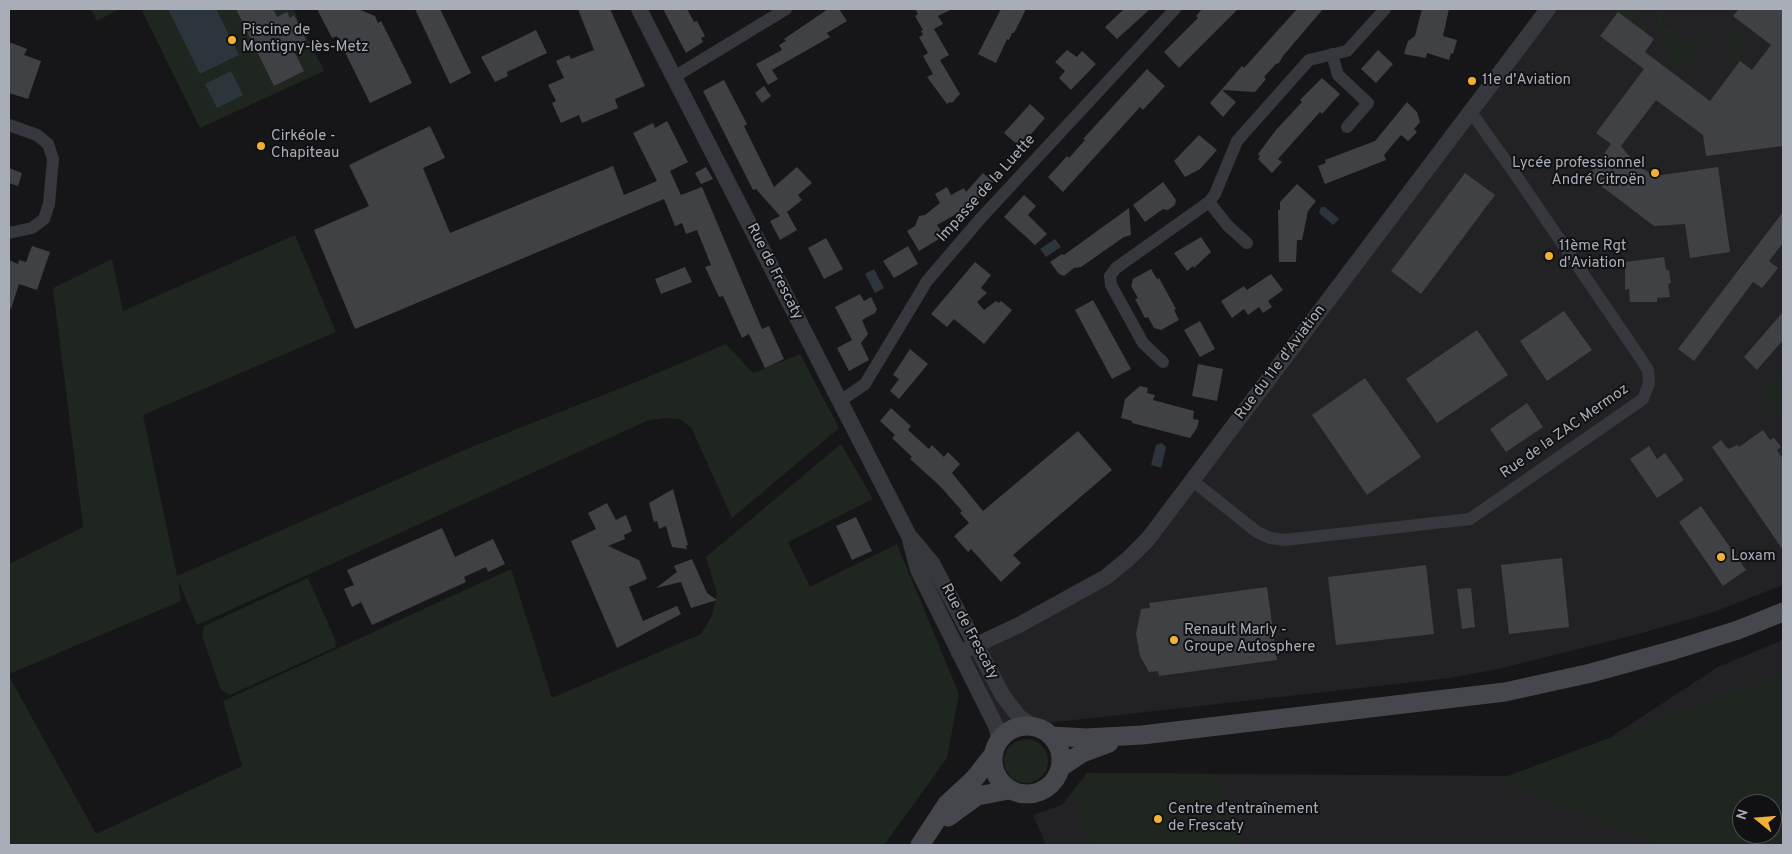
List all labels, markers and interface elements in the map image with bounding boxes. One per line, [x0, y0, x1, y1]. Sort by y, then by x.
place label: Piscine de Montigny-lès-Metz [242, 22, 369, 57]
marker: Piscine de Montigny-lès-Metz [226, 34, 238, 46]
place label: 11e d'Aviation [1482, 72, 1571, 90]
marker: 11e d'Aviation [1466, 75, 1478, 87]
place label: Cirkéole - Chapiteau [271, 128, 339, 163]
street label: Impasse de la Luette [934, 132, 1040, 246]
marker: Cirkéole - Chapiteau [255, 140, 267, 152]
place label: Lycée professionnel André Citroën [1512, 155, 1645, 190]
marker: Lycée professionnel André Citroën [1649, 167, 1661, 179]
street label: Rue de Frescaty [742, 221, 806, 323]
place label: 11ème Rgt d'Aviation [1559, 238, 1626, 273]
marker: 11ème Rgt d'Aviation [1543, 250, 1555, 262]
street label: Rue du 11e d'Aviation [1232, 302, 1330, 424]
street label: Rue de la ZAC Mermoz [1497, 381, 1633, 483]
place label: Loxam [1731, 548, 1776, 566]
marker: Loxam [1715, 551, 1727, 563]
street label: Rue de Frescaty [936, 581, 1002, 683]
place label: Renault Marly - Groupe Autosphere [1184, 622, 1315, 657]
marker: Renault Marly - Groupe Autosphere [1168, 634, 1180, 646]
north arrow [1732, 794, 1782, 844]
place label: Centre d'entraînement de Frescaty [1168, 801, 1319, 836]
text: N [1734, 807, 1753, 822]
marker: Centre d'entraînement de Frescaty [1152, 813, 1164, 825]

